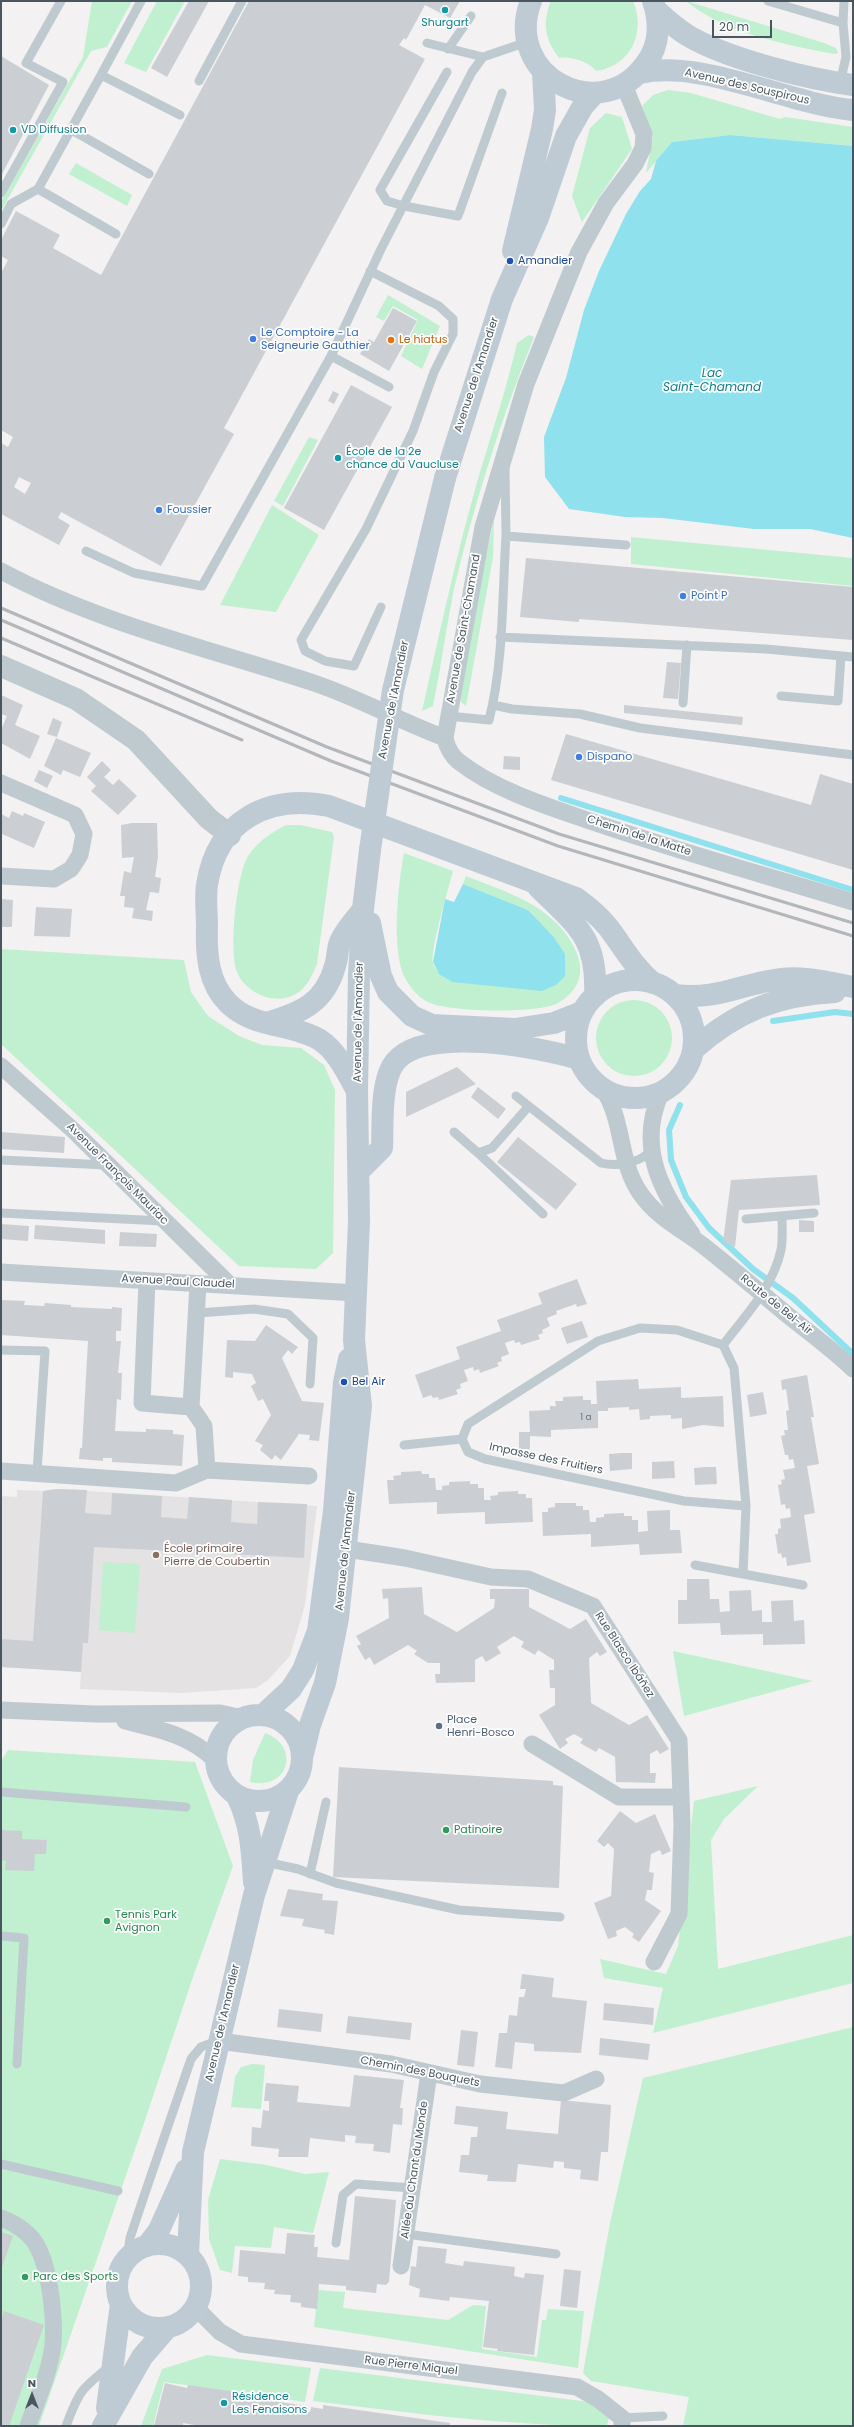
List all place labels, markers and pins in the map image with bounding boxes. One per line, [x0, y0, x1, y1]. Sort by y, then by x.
marker: Shurgart [440, 5, 450, 15]
place label: Shurgart [421, 16, 469, 30]
place label: VD Diffusion [21, 123, 86, 137]
marker: VD Diffusion [8, 125, 18, 135]
place label: Amandier [518, 254, 572, 268]
marker: Amandier [505, 256, 515, 266]
place label: Le Comptoire - La Seigneurie Gauthier [261, 326, 370, 352]
place label: Le hiatus [399, 333, 447, 347]
marker: Le Comptoire - La Seigneurie Gauthier [248, 334, 258, 344]
marker: Le hiatus [386, 335, 396, 345]
place label: École de la 2e chance du Vaucluse [346, 445, 459, 471]
marker: École de la 2e chance du Vaucluse [333, 453, 343, 463]
place label: Foussier [167, 503, 212, 517]
marker: Foussier [154, 505, 164, 515]
place label: Point P [691, 589, 727, 603]
marker: Point P [678, 591, 688, 601]
place label: Dispano [587, 750, 632, 764]
marker: Dispano [574, 752, 584, 762]
place label: Bel Air [352, 1375, 385, 1389]
marker: Bel Air [339, 1377, 349, 1387]
place label: École primaire Pierre de Coubertin [164, 1542, 270, 1568]
marker: École primaire Pierre de Coubertin [151, 1550, 161, 1560]
place label: Place Henri-Bosco [447, 1713, 515, 1739]
marker: Place Henri-Bosco [434, 1721, 444, 1731]
place label: Patinoire [454, 1823, 502, 1837]
marker: Patinoire [441, 1825, 451, 1835]
place label: Tennis Park Avignon [115, 1908, 177, 1934]
marker: Tennis Park Avignon [102, 1916, 112, 1926]
place label: Parc des Sports [33, 2270, 118, 2284]
marker: Parc des Sports [20, 2272, 30, 2282]
place label: Résidence Les Fenaisons [232, 2390, 307, 2416]
marker: Résidence Les Fenaisons [219, 2398, 229, 2408]

